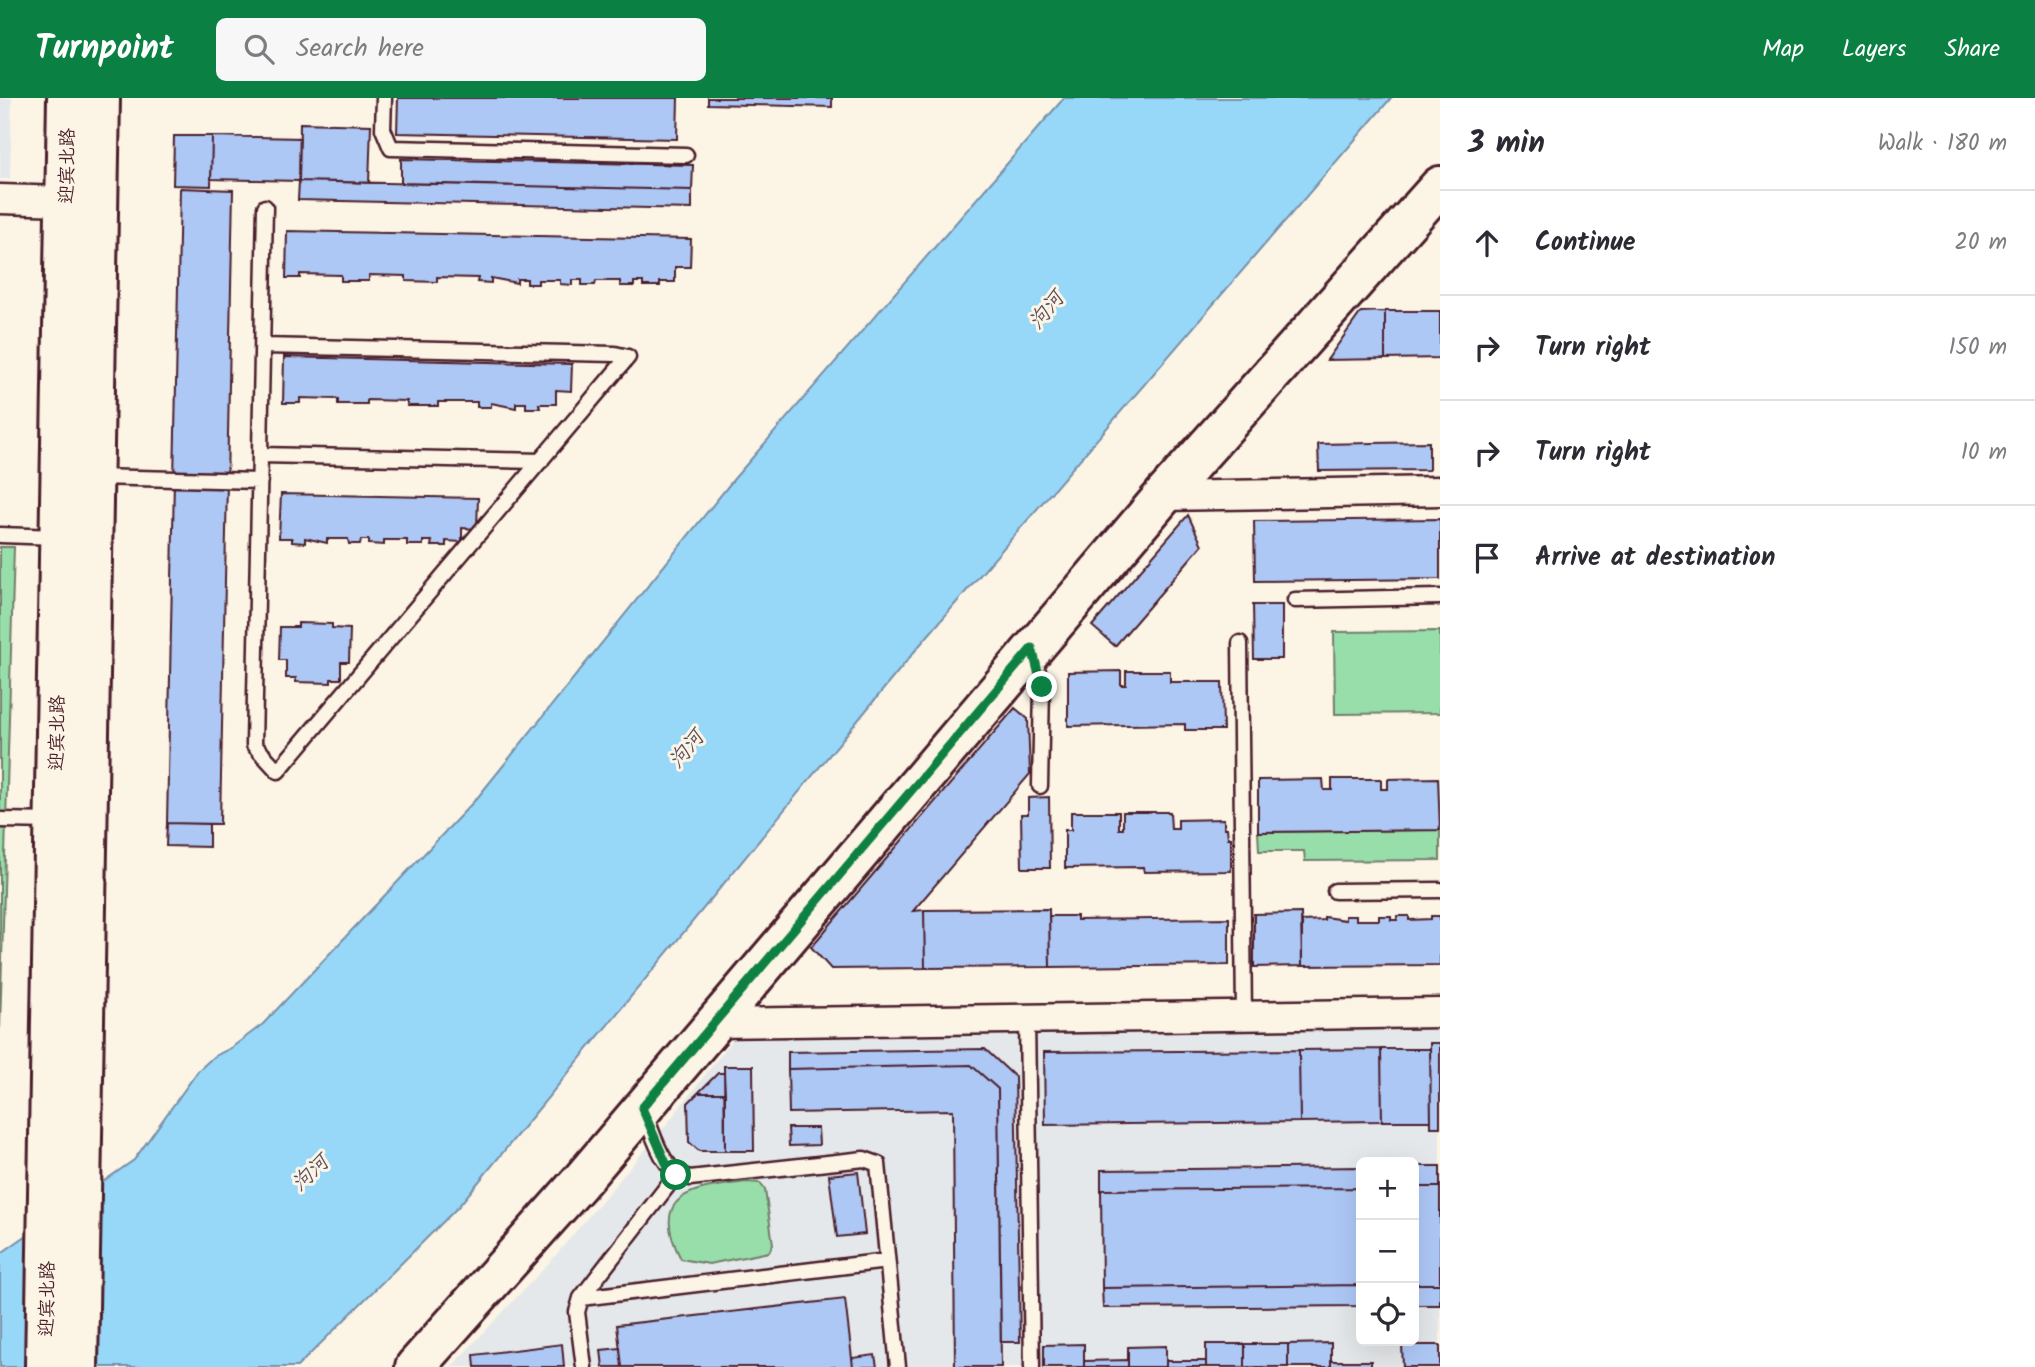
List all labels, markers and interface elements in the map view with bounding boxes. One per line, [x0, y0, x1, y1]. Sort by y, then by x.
search box [216, 18, 706, 81]
text: Turnpoint [35, 23, 174, 76]
text: Search here [296, 28, 424, 70]
icon: search [240, 30, 278, 68]
text: Map [1762, 30, 1804, 69]
text: Layers [1842, 30, 1906, 69]
text: Share [1944, 30, 2000, 69]
text: 3 min [1468, 120, 1545, 168]
text: Walk · 180 m [1878, 126, 2007, 162]
street label: 迎宾北路 [52, 128, 84, 204]
text: Continue [1535, 222, 1636, 264]
icon: ahead [1468, 224, 1506, 262]
text: 20 m [1955, 225, 2007, 261]
water label: 泃河 [1021, 282, 1075, 338]
text: Turn right [1535, 327, 1651, 369]
icon: right [1468, 329, 1506, 367]
text: 150 m [1948, 330, 2007, 366]
text: Turn right [1535, 432, 1651, 474]
icon: right [1468, 434, 1506, 472]
text: 10 m [1961, 435, 2007, 471]
text: Arrive at destination [1535, 537, 1775, 579]
icon: arrive [1468, 539, 1506, 577]
route end [1026, 671, 1057, 702]
street label: 迎宾北路 [42, 695, 74, 771]
water label: 泃河 [661, 721, 715, 777]
water label: 泃河 [284, 1146, 340, 1201]
map controls [1356, 1157, 1419, 1346]
button: + [1356, 1157, 1419, 1220]
route start [660, 1159, 691, 1190]
button: − [1356, 1220, 1419, 1283]
street label: 迎宾北路 [32, 1261, 64, 1337]
button: locate [1356, 1283, 1419, 1346]

